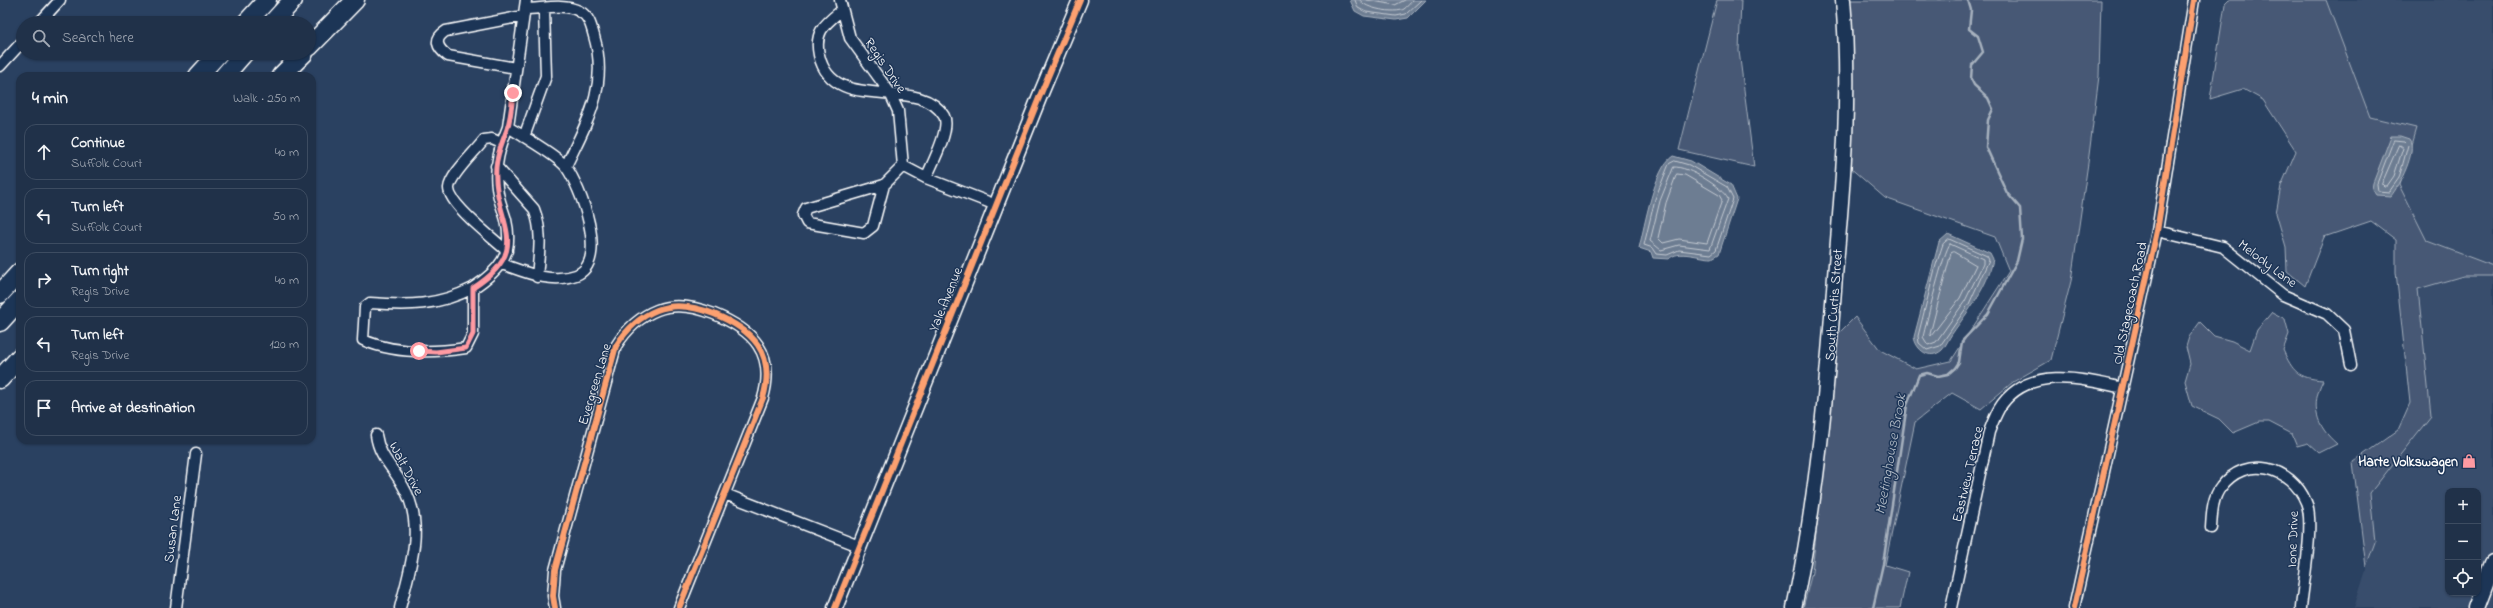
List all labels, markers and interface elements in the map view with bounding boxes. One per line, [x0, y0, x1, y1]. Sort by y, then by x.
search box [16, 16, 316, 60]
icon: search [30, 27, 52, 49]
text: Search here [62, 27, 134, 49]
street label: Regis Drive [858, 34, 911, 99]
route end [504, 84, 522, 102]
text: 4 min [32, 86, 68, 111]
text: Walk · 250 m [233, 89, 300, 108]
text: Continue [71, 132, 125, 154]
icon: ahead [33, 141, 55, 163]
text: 40 m [275, 143, 299, 162]
text: Suffolk Court [71, 154, 143, 173]
text: Turn left [71, 196, 124, 218]
icon: left [33, 205, 55, 227]
text: 50 m [273, 207, 299, 226]
text: Suffolk Court [71, 218, 143, 237]
street label: Melody Lane [2232, 235, 2302, 295]
street label: Old Stagecoach Road [2107, 240, 2155, 367]
street label: South Curtis Street [1820, 248, 1849, 362]
text: Turn right [71, 260, 129, 282]
street label: Yale Avenue [924, 263, 969, 335]
icon: right [33, 269, 55, 291]
text: 40 m [275, 271, 299, 290]
text: Regis Drive [71, 282, 129, 301]
text: Turn left [71, 324, 124, 346]
icon: left [33, 333, 55, 355]
text: 120 m [269, 335, 299, 354]
street label: Evergreen Lane [573, 340, 619, 428]
route start [410, 342, 428, 360]
text: Regis Drive [71, 346, 129, 365]
water label: Meetinghouse Brook [1870, 391, 1914, 516]
icon: arrive [33, 397, 55, 419]
text: Arrive at destination [71, 397, 195, 419]
street label: Eastview Terrace [1947, 424, 1990, 524]
street label: Walt Drive [383, 438, 429, 500]
place label: Harte Volkswagen [2358, 452, 2458, 475]
shop icon: Harte Volkswagen [2461, 453, 2477, 469]
map controls [2445, 488, 2481, 596]
button: + [2445, 488, 2481, 524]
street label: Susan Lane [159, 493, 188, 564]
street label: Ione Drive [2282, 510, 2305, 568]
button: − [2445, 524, 2481, 560]
button: locate [2445, 560, 2481, 596]

